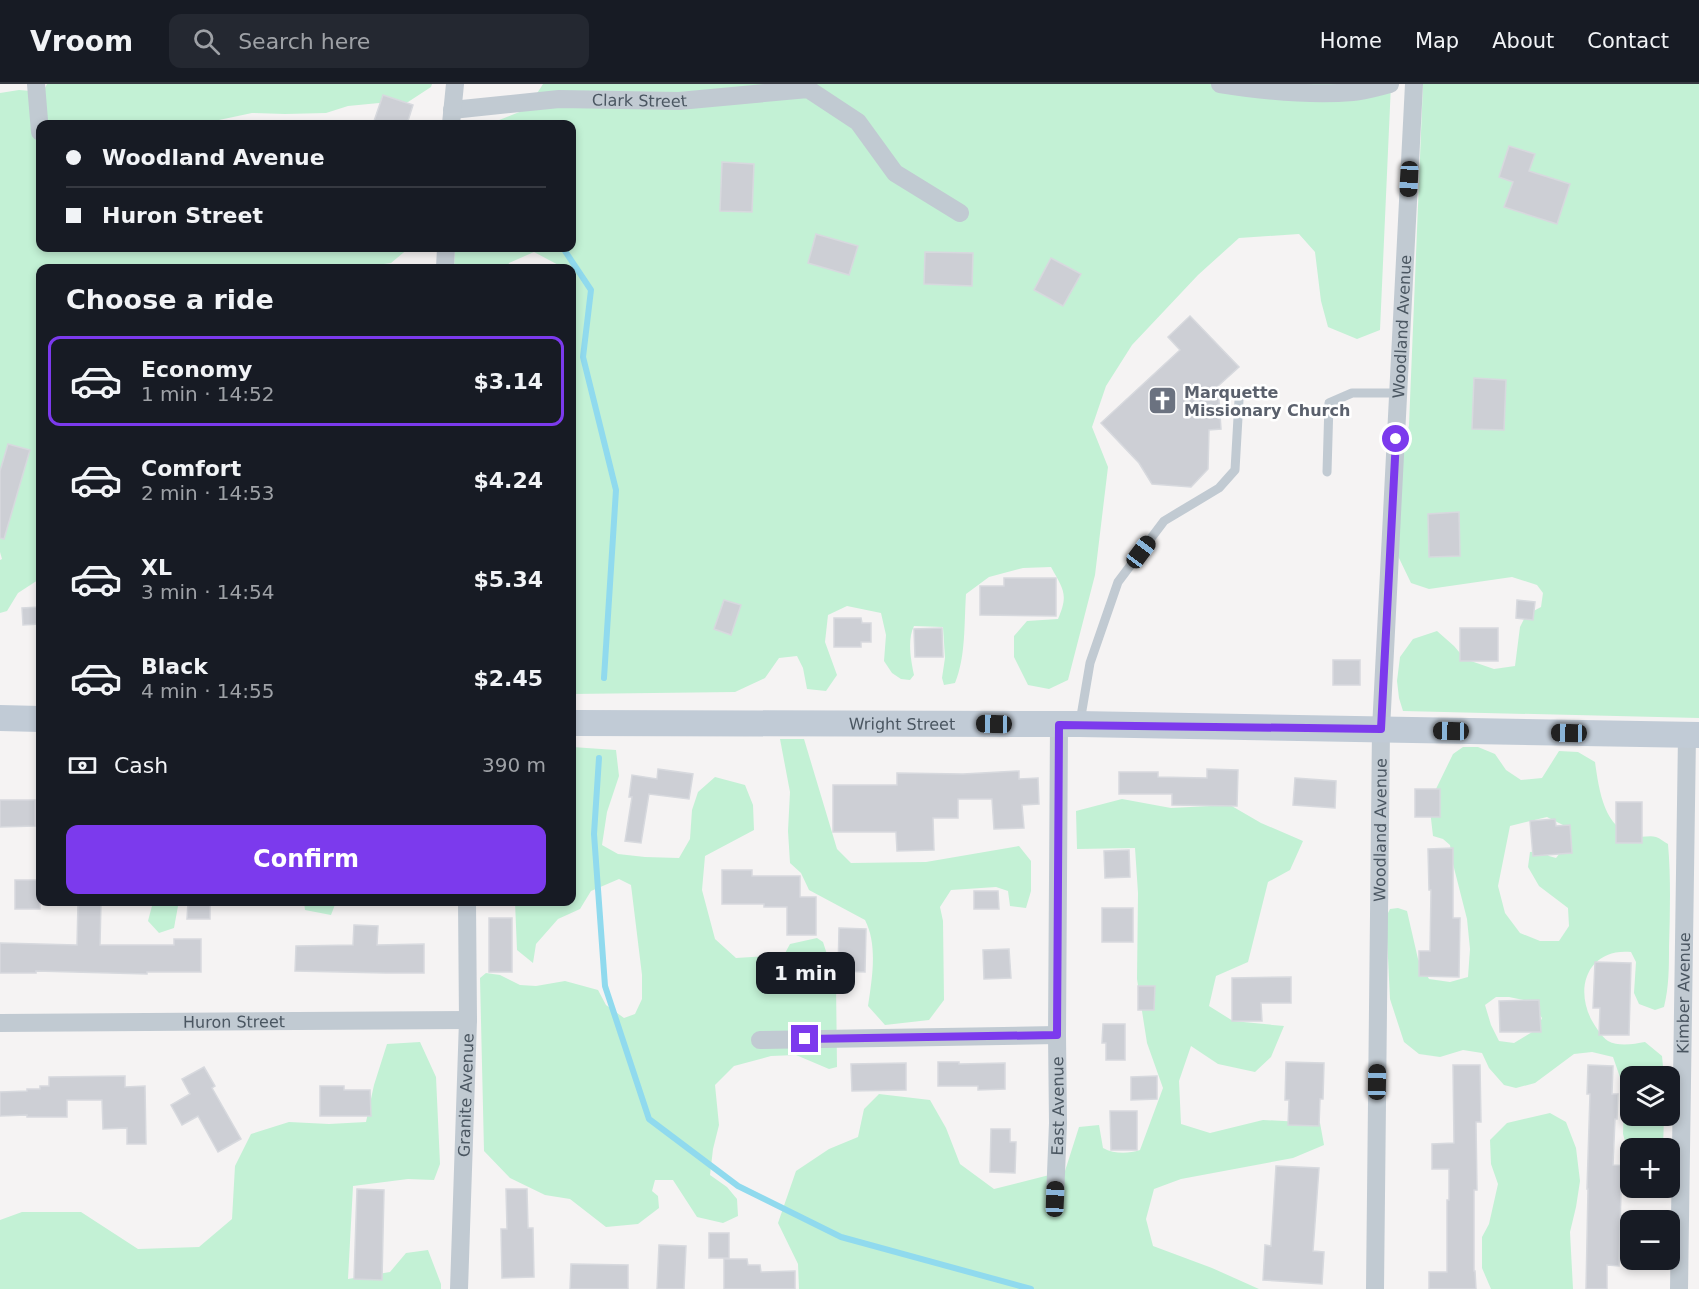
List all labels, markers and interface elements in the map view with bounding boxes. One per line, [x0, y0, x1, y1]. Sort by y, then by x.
search box [169, 14, 589, 68]
text: Vroom [30, 25, 133, 58]
icon: search [190, 25, 223, 58]
text: Search here [238, 29, 370, 54]
text: Home [1320, 29, 1382, 53]
text: Map [1415, 29, 1459, 53]
text: About [1492, 29, 1554, 53]
text: Contact [1587, 29, 1669, 53]
street label: Clark Street [592, 90, 688, 111]
text: Woodland Avenue [102, 145, 325, 170]
car [1399, 161, 1419, 197]
text: Huron Street [102, 203, 263, 228]
street label: Woodland Avenue [1388, 254, 1415, 399]
text: Choose a ride [66, 284, 274, 315]
icon: car [69, 354, 123, 408]
text: Economy [141, 357, 252, 382]
text: $3.14 [473, 369, 543, 394]
text: 1 min · 14:52 [141, 382, 275, 406]
place label: Marquette Missionary Church [1184, 383, 1350, 420]
church icon: Marquette Missionary Church [1147, 385, 1179, 417]
route start [1382, 425, 1409, 452]
icon: car [69, 453, 123, 507]
text: Comfort [141, 456, 241, 481]
text: $4.24 [473, 468, 543, 493]
text: 2 min · 14:53 [141, 481, 275, 505]
car [1123, 532, 1159, 572]
icon: car [69, 552, 123, 606]
text: XL [141, 555, 172, 580]
text: $5.34 [473, 567, 543, 592]
text: 3 min · 14:54 [141, 580, 275, 604]
icon: car [69, 651, 123, 705]
text: Black [141, 654, 208, 679]
text: $2.45 [473, 666, 543, 691]
text: 4 min · 14:55 [141, 679, 275, 703]
street label: Wright Street [849, 714, 955, 733]
car [976, 715, 1012, 733]
car [1433, 722, 1469, 740]
car [1551, 724, 1587, 742]
icon: cash [66, 749, 99, 782]
text: Cash [114, 753, 168, 778]
text: 390 m [482, 753, 546, 777]
street label: Woodland Avenue [1370, 758, 1390, 902]
button: Confirm [66, 825, 546, 894]
street label: Kimber Avenue [1673, 932, 1694, 1054]
callout: 1 min [756, 952, 854, 994]
text: 1 min [774, 961, 837, 985]
street label: Huron Street [183, 1012, 285, 1031]
route end [791, 1025, 818, 1052]
street label: Granite Avenue [454, 1033, 477, 1157]
street label: East Avenue [1047, 1056, 1068, 1156]
car [1368, 1064, 1386, 1100]
map controls [1620, 1066, 1680, 1270]
button: layers [1620, 1066, 1680, 1126]
button: + [1620, 1138, 1680, 1198]
car [1045, 1181, 1065, 1217]
button: − [1620, 1210, 1680, 1270]

